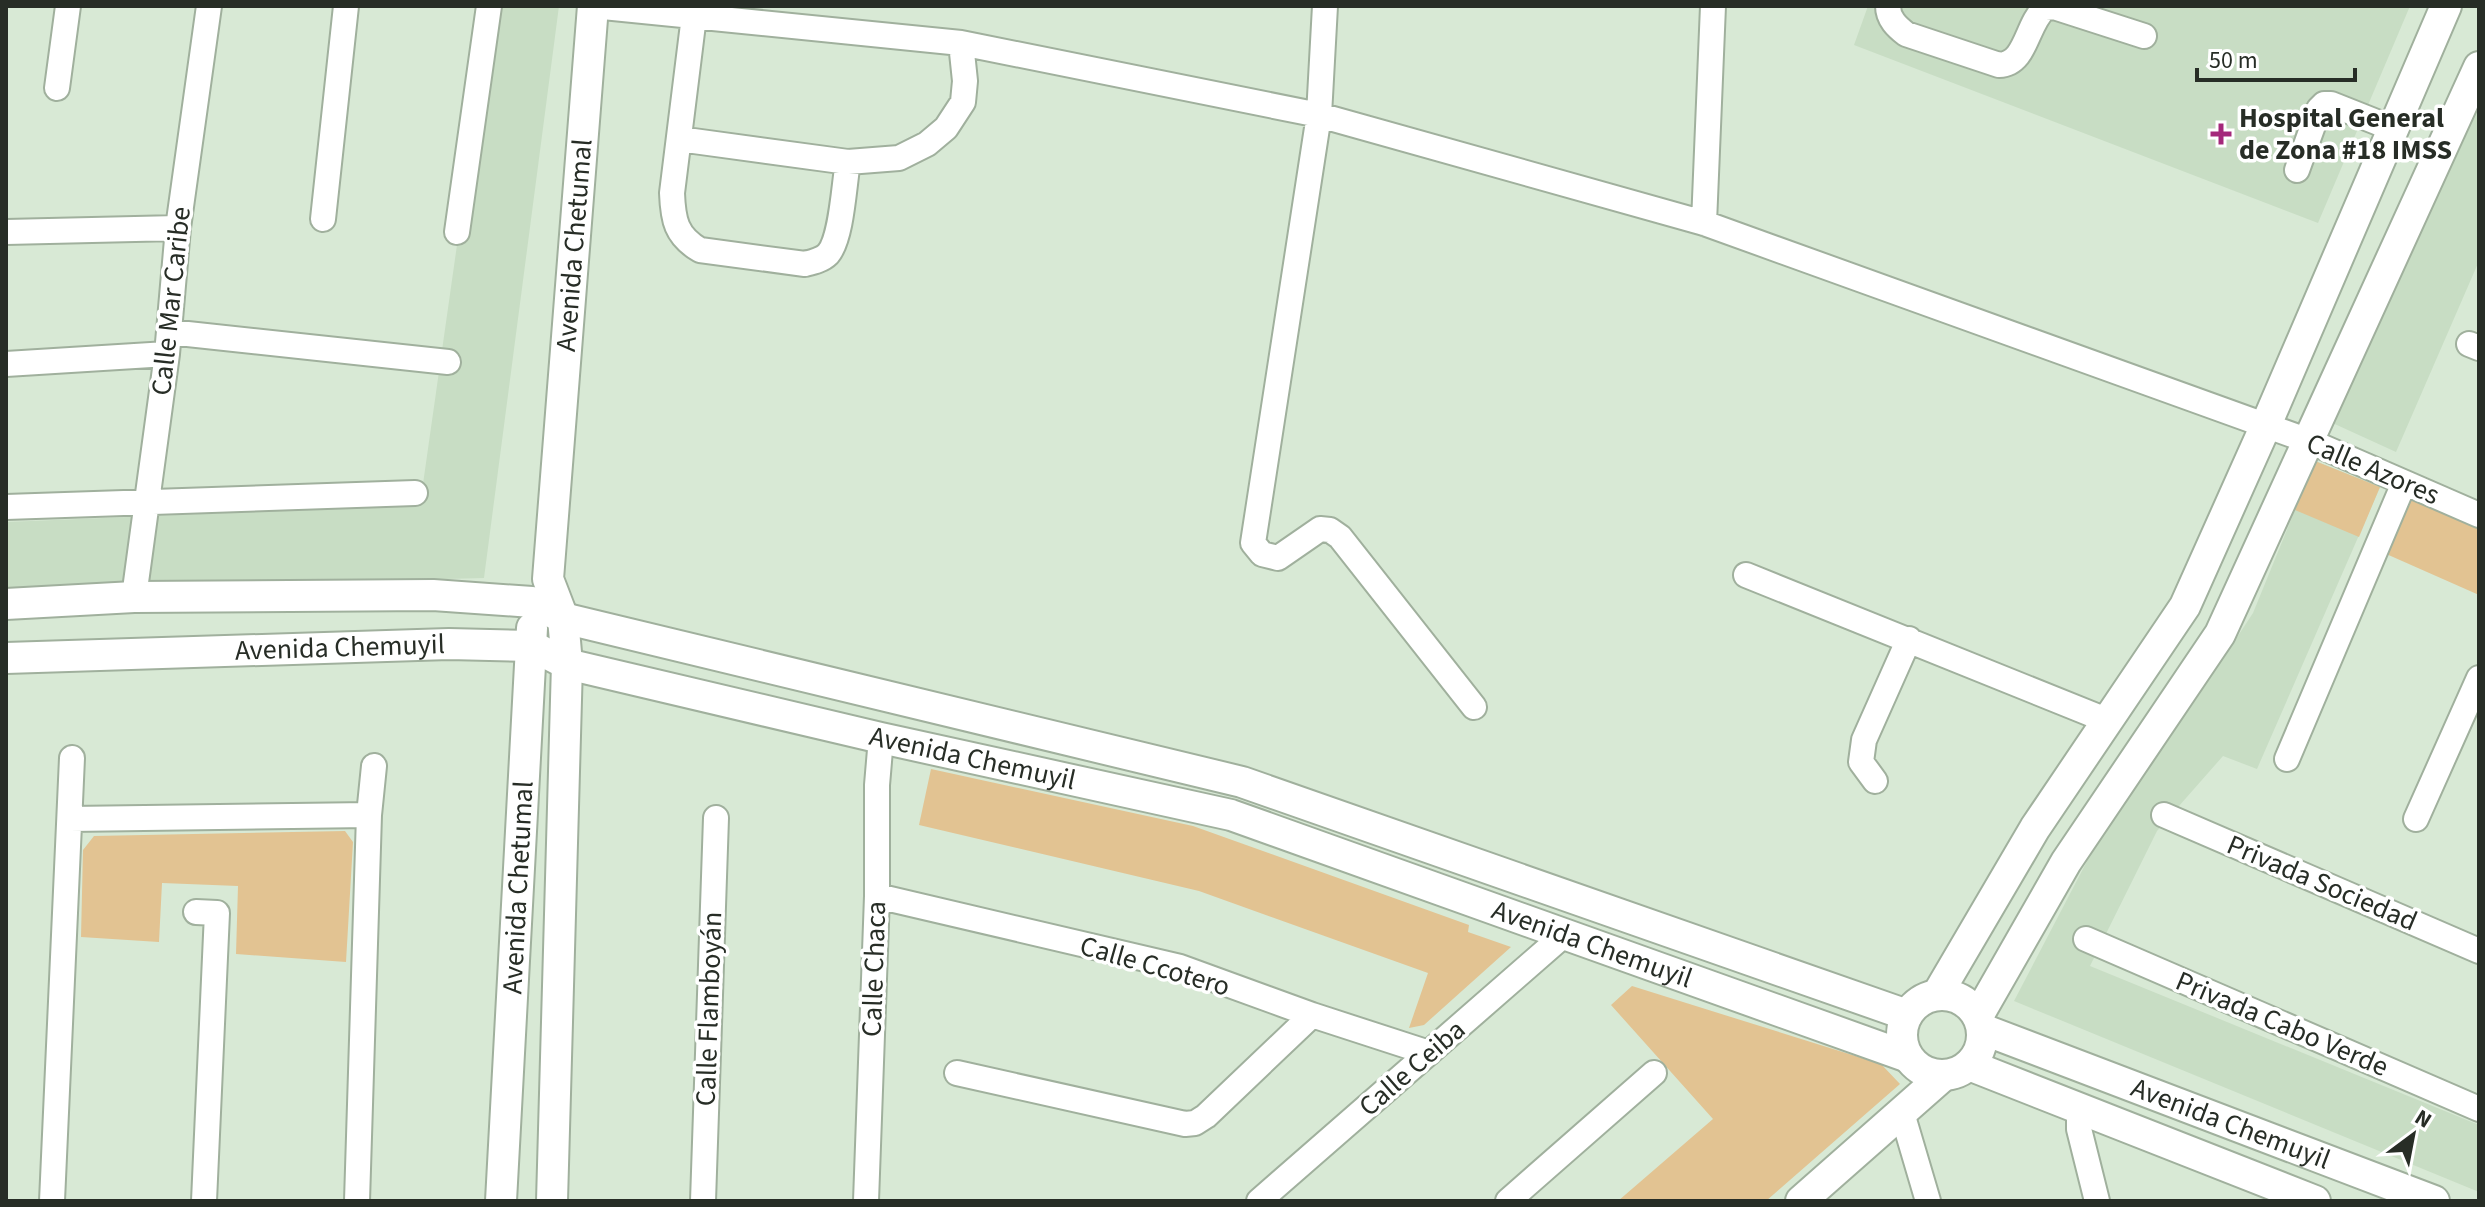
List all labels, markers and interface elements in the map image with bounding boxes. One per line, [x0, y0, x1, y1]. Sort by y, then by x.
scale bar [2197, 32, 2355, 82]
text: 50 m [2209, 43, 2258, 78]
place label: Hospital General de Zona #18 IMSS [2239, 98, 2452, 170]
marker: Hospital General de Zona #18 IMSS [2210, 123, 2232, 145]
street label: Avenida Chetumal [546, 137, 603, 353]
street label: Calle Mar Caribe [141, 205, 201, 397]
street label: Calle Azores [2300, 423, 2446, 515]
street label: Avenida Chemuyil [234, 624, 445, 671]
street label: Avenida Chemuyil [865, 716, 1079, 800]
street label: Avenida Chetumal [492, 780, 544, 995]
street label: Privada Sociedad [2221, 825, 2423, 941]
street label: Avenida Chemuyil [1486, 890, 1698, 998]
street label: Calle Chaca [852, 900, 896, 1038]
street label: Calle Flamboyán [686, 911, 732, 1107]
street label: Calle Ccotero [1075, 926, 1235, 1006]
street label: Privada Cabo Verde [2169, 961, 2395, 1087]
street label: Calle Ceiba [1350, 1010, 1474, 1126]
street label: Avenida Chemuyil [2125, 1068, 2336, 1180]
north arrow [2373, 1095, 2453, 1175]
text: N [2408, 1101, 2438, 1136]

